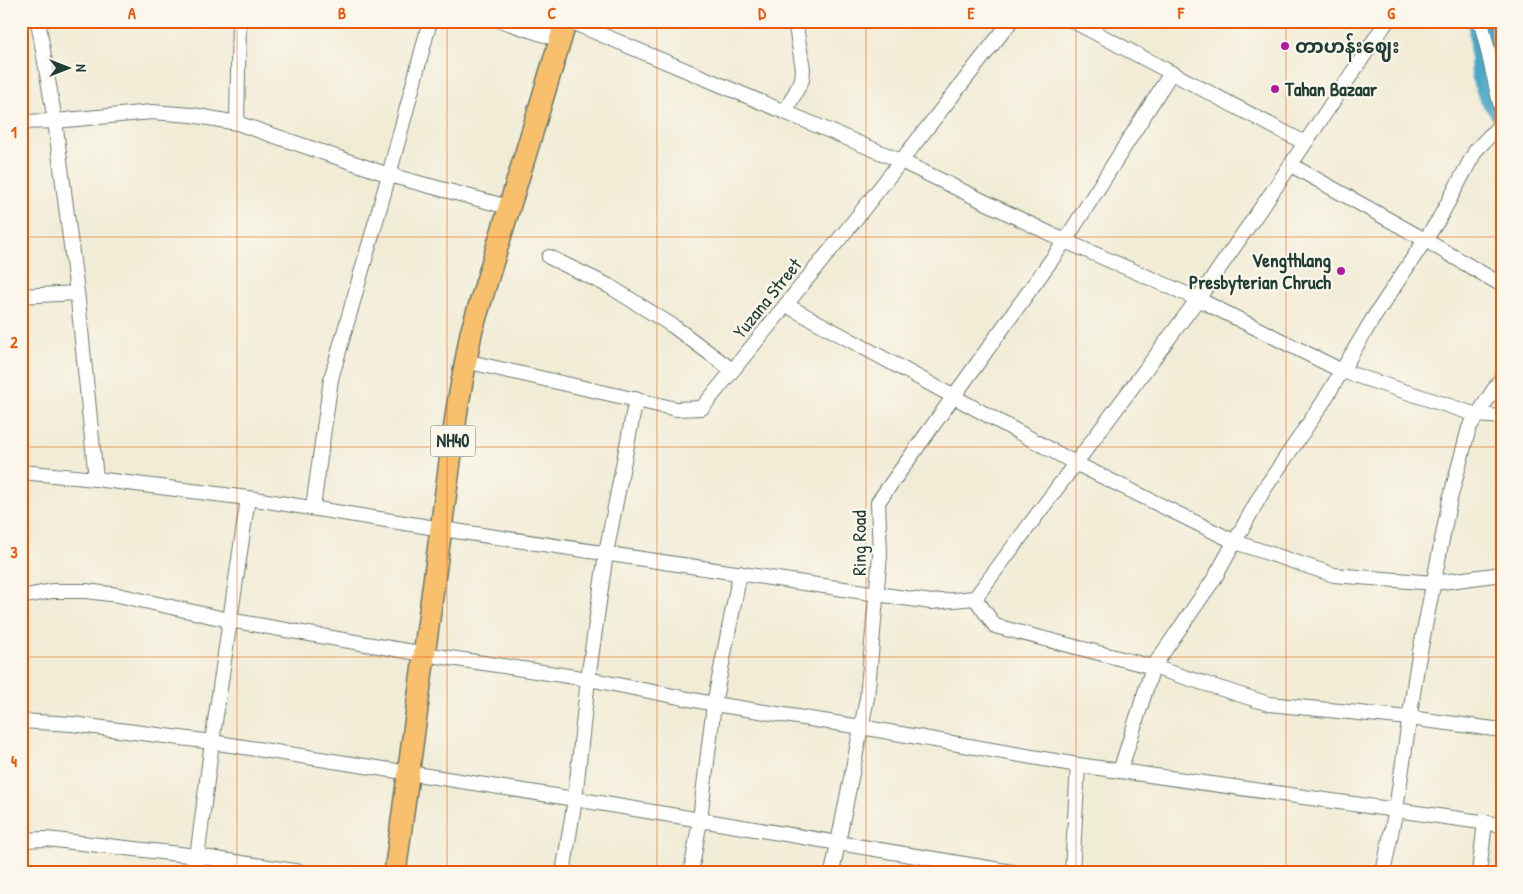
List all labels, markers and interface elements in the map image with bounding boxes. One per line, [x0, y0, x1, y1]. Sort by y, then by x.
text: A [128, 2, 136, 24]
text: B [338, 2, 346, 24]
text: C [548, 2, 557, 24]
text: D [758, 2, 766, 24]
text: E [967, 2, 975, 24]
text: F [1177, 2, 1185, 24]
text: G [1387, 2, 1395, 24]
place label: တာဟန်းဈေး [1295, 33, 1400, 62]
marker: တာဟန်းဈေး [1279, 40, 1291, 52]
north arrow [42, 42, 92, 92]
text: N [72, 64, 91, 72]
place label: Tahan Bazaar [1284, 76, 1378, 102]
marker: Tahan Bazaar [1269, 83, 1281, 95]
text: 1 [11, 121, 17, 143]
place label: Vengthlang Presbyterian Chruch [1189, 247, 1332, 296]
street label: Yuzana Street [727, 252, 808, 344]
marker: Vengthlang Presbyterian Chruch [1335, 265, 1347, 277]
text: 2 [10, 331, 18, 353]
road number: NH40 [430, 426, 476, 456]
street label: Ring Road [846, 510, 872, 576]
text: 3 [10, 541, 18, 563]
text: 4 [11, 750, 17, 772]

